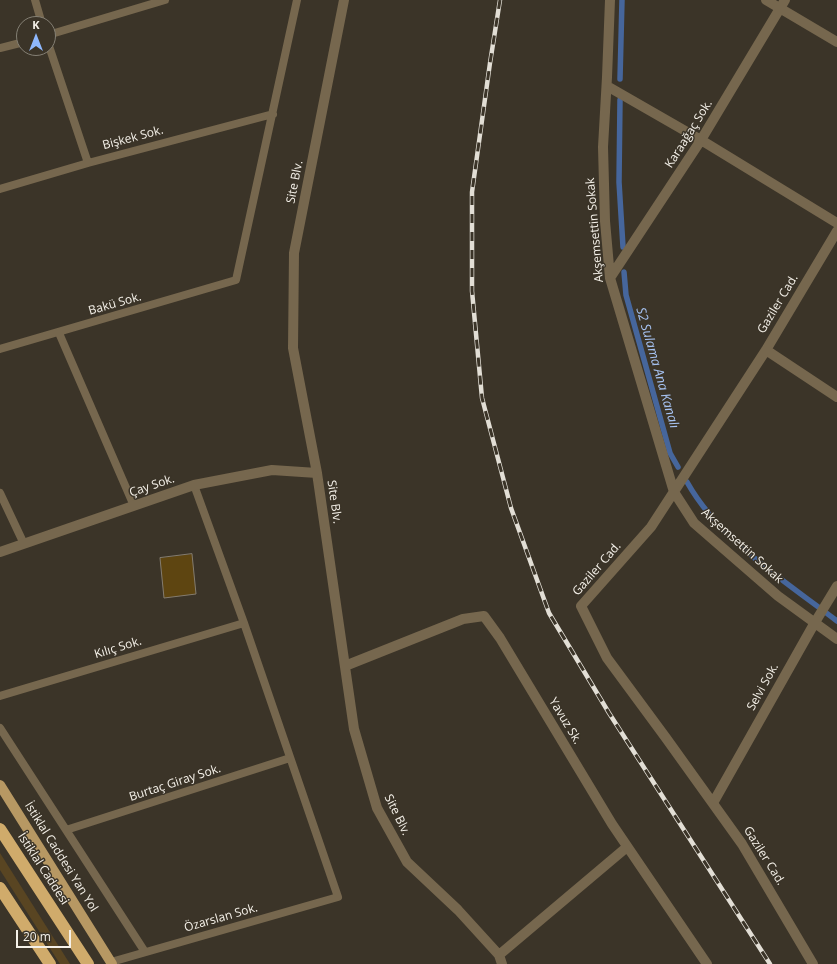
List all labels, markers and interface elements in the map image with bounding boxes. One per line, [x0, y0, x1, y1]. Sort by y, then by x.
north arrow [16, 16, 56, 56]
text: K [32, 17, 40, 32]
street label: Karaağaç Sok. [662, 97, 716, 171]
street label: Bişkek Sok. [101, 123, 165, 153]
street label: Site Blv. [284, 159, 306, 205]
street label: Akşemsettin Sokak [583, 177, 607, 283]
street label: Gaziler Cad. [755, 272, 801, 336]
street label: Bakü Sok. [87, 290, 143, 318]
water label: S2 Sulama Ana Kanalı [632, 306, 682, 430]
street label: Çay Sok. [128, 472, 176, 500]
street label: Site Blv. [324, 479, 344, 525]
street label: Akşemsettin Sokak [698, 506, 786, 586]
street label: Gaziler Cad. [570, 539, 624, 599]
street label: Kılıç Sok. [93, 634, 143, 662]
street label: Selvi Sok. [744, 661, 782, 713]
street label: Yavuz Sk. [546, 695, 584, 747]
street label: Burtaç Giray Sok. [127, 761, 223, 805]
street label: Site Blv. [381, 792, 413, 838]
street label: İstiklal Caddesi Yan Yol [21, 799, 101, 915]
street label: Gaziler Cad. [740, 824, 788, 888]
street label: İstiklal Caddesi [14, 830, 72, 908]
street label: Özarslan Sok. [183, 901, 259, 935]
scale bar [18, 922, 73, 948]
text: 20 m [23, 928, 51, 945]

